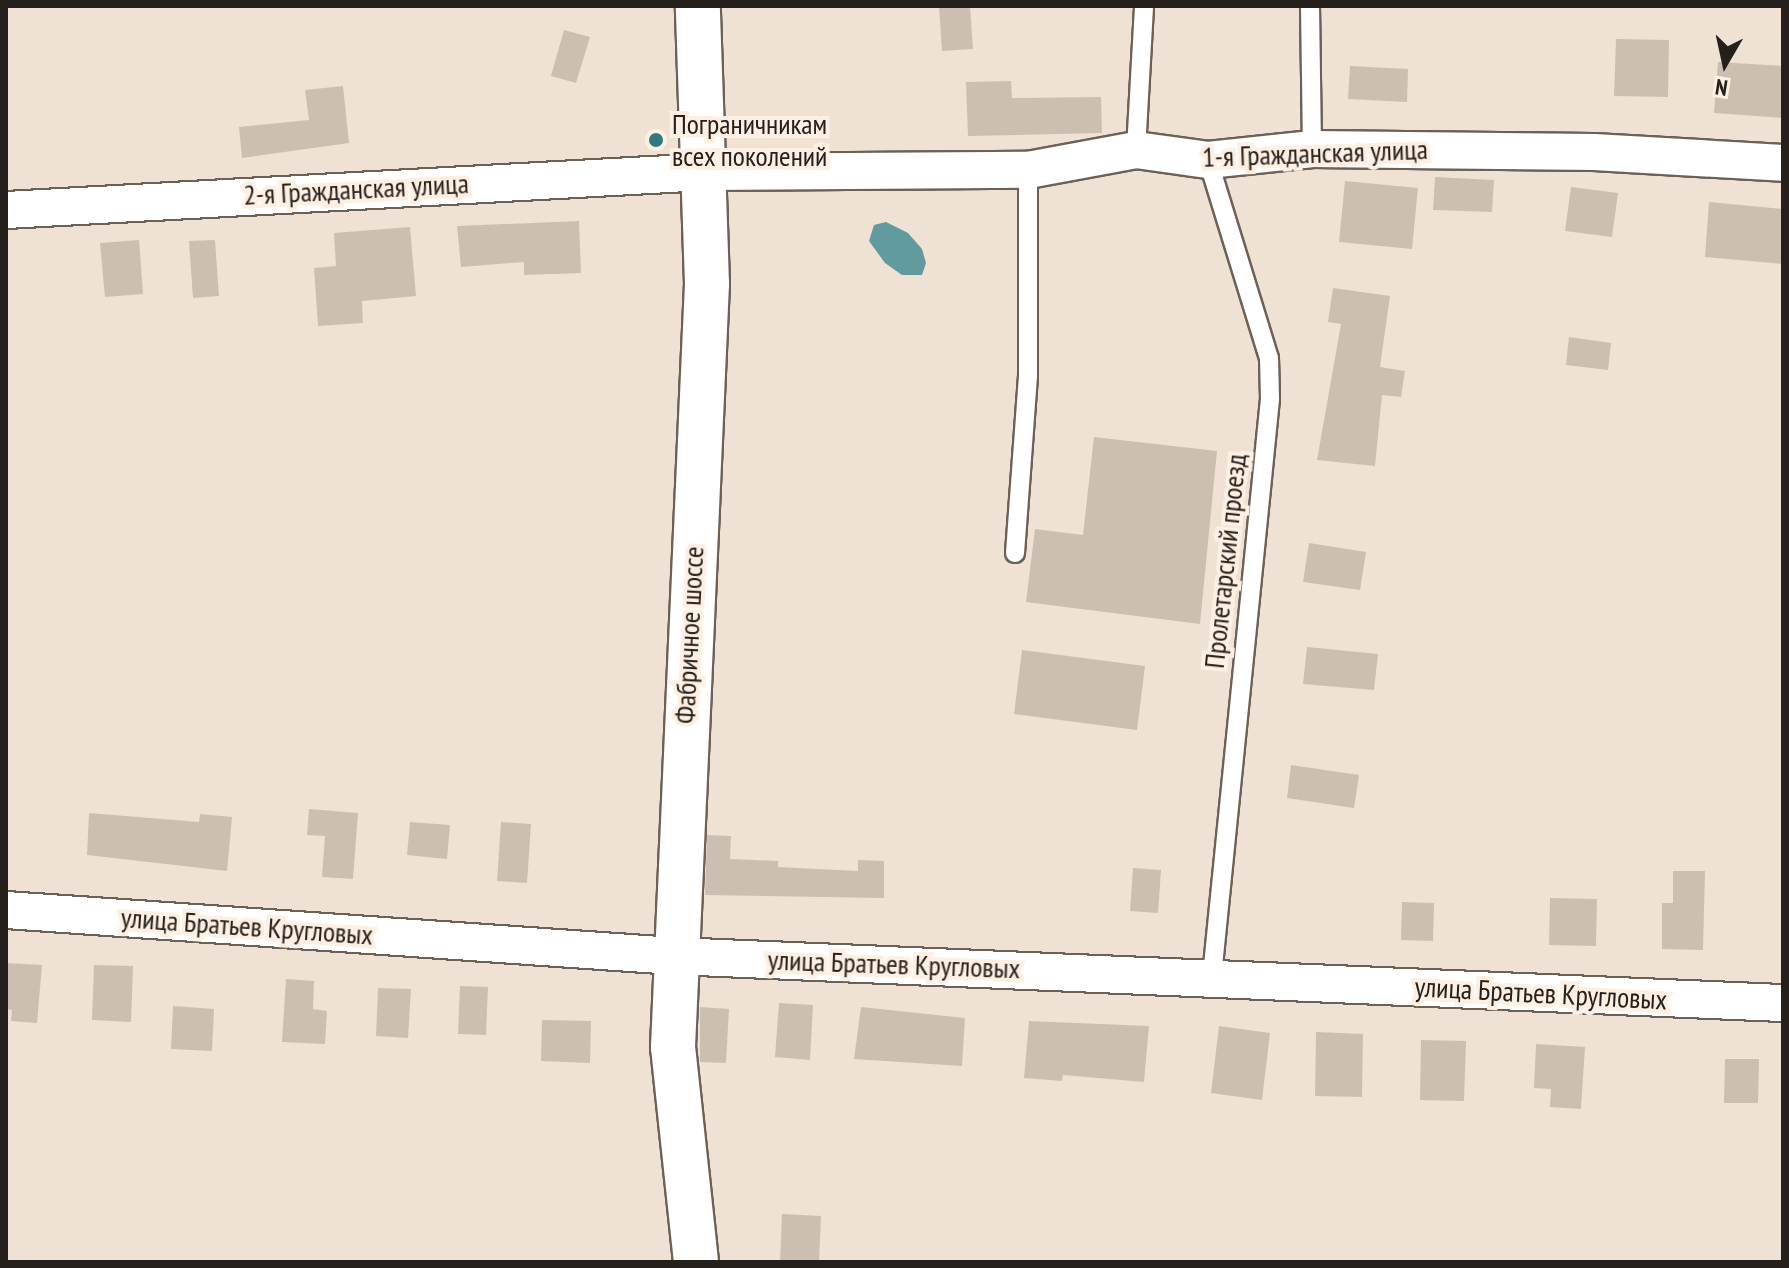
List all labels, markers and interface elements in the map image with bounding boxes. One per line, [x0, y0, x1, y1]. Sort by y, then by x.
north arrow [1685, 24, 1765, 104]
text: N [1713, 73, 1729, 102]
place label: Пограничникам всех поколений [672, 107, 828, 173]
marker: Пограничникам всех поколений [647, 131, 665, 149]
street label: 1-я Гражданская улица [1202, 132, 1428, 174]
street label: 2-я Гражданская улица [242, 166, 470, 212]
street label: Пролетарский проезд [1197, 452, 1253, 670]
street label: Фабричное шоссе [668, 545, 710, 725]
street label: улица Братьев Кругловых [120, 900, 374, 952]
street label: улица Братьев Кругловых [767, 943, 1021, 985]
street label: улица Братьев Кругловых [1414, 970, 1668, 1016]

